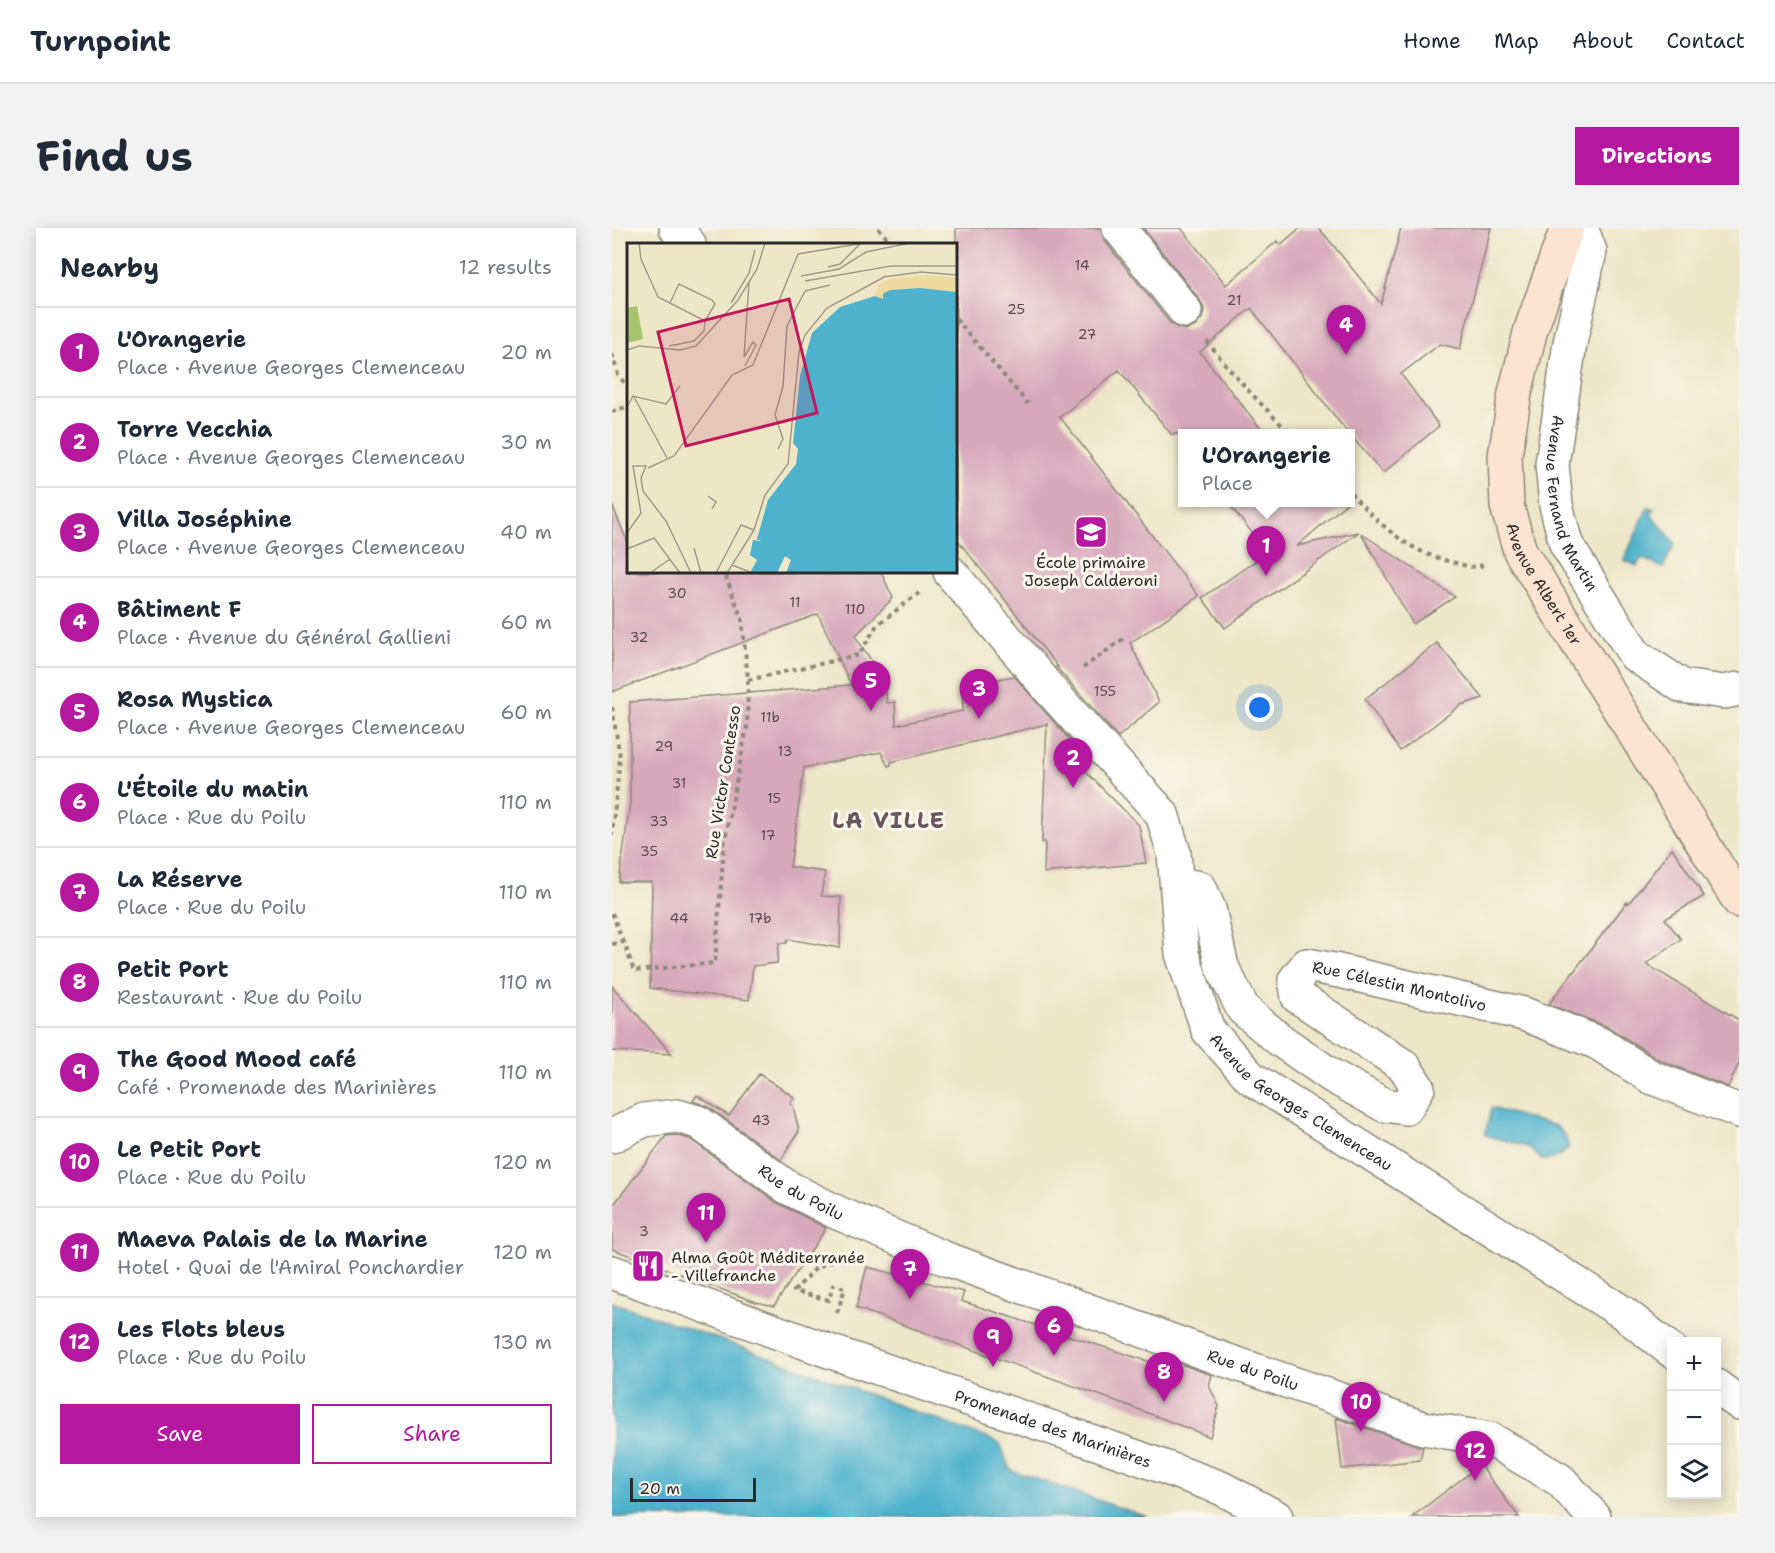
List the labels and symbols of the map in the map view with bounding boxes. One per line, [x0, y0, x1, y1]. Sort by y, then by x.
inset map [627, 243, 957, 573]
house number: 14 [1074, 256, 1090, 274]
house number: 21 [1227, 291, 1241, 309]
house number: 25 [1007, 300, 1025, 318]
pin: 4 [1326, 306, 1366, 355]
house number: 27 [1078, 325, 1096, 343]
street label: Avenue Fernand Martin [1541, 414, 1603, 595]
school or university icon: École primaire Joseph Calderoni [1073, 514, 1109, 550]
street label: Avenue Albert 1er [1502, 520, 1587, 649]
pin: 1 [1246, 526, 1286, 576]
place label: École primaire Joseph Calderoni [1024, 552, 1158, 591]
house number: 30 [667, 584, 687, 602]
house number: 11 [789, 593, 801, 611]
house number: 110 [845, 600, 865, 618]
house number: 32 [630, 628, 648, 646]
pin: 5 [852, 662, 890, 711]
pin: 3 [960, 670, 998, 719]
house number: 155 [1094, 682, 1116, 700]
your location [1245, 693, 1274, 722]
street label: Rue Victor Contesso [701, 704, 745, 860]
house number: 11b [760, 708, 780, 726]
house number: 29 [655, 737, 673, 755]
pin: 2 [1054, 738, 1092, 788]
house number: 13 [778, 742, 792, 760]
house number: 31 [672, 774, 686, 792]
house number: 15 [767, 789, 781, 807]
district label: LA VILLE [832, 806, 946, 835]
house number: 33 [650, 812, 668, 830]
house number: 17 [761, 826, 775, 844]
house number: 35 [640, 842, 658, 860]
house number: 44 [669, 909, 689, 927]
house number: 17b [748, 909, 772, 927]
street label: Rue Célestin Montolivo [1311, 956, 1489, 1015]
street label: Avenue Georges Clemenceau [1205, 1029, 1397, 1175]
house number: 43 [752, 1111, 770, 1129]
street label: Rue du Poilu [754, 1159, 847, 1225]
pin: 11 [686, 1194, 725, 1243]
house number: 3 [639, 1222, 649, 1240]
place label: Alma Goût Méditerranée - Villefranche [671, 1247, 865, 1286]
restaurant icon: Alma Goût Méditerranée - Villefranche [630, 1248, 666, 1284]
pin: 7 [890, 1250, 930, 1299]
pin: 6 [1034, 1306, 1074, 1356]
pin: 9 [974, 1318, 1012, 1367]
street label: Rue du Poilu [1205, 1344, 1302, 1395]
pin: 8 [1144, 1352, 1184, 1402]
pin: 10 [1342, 1382, 1380, 1432]
street label: Promenade des Marinières [952, 1385, 1155, 1472]
pin: 12 [1456, 1432, 1494, 1481]
scale bar [630, 1475, 756, 1502]

